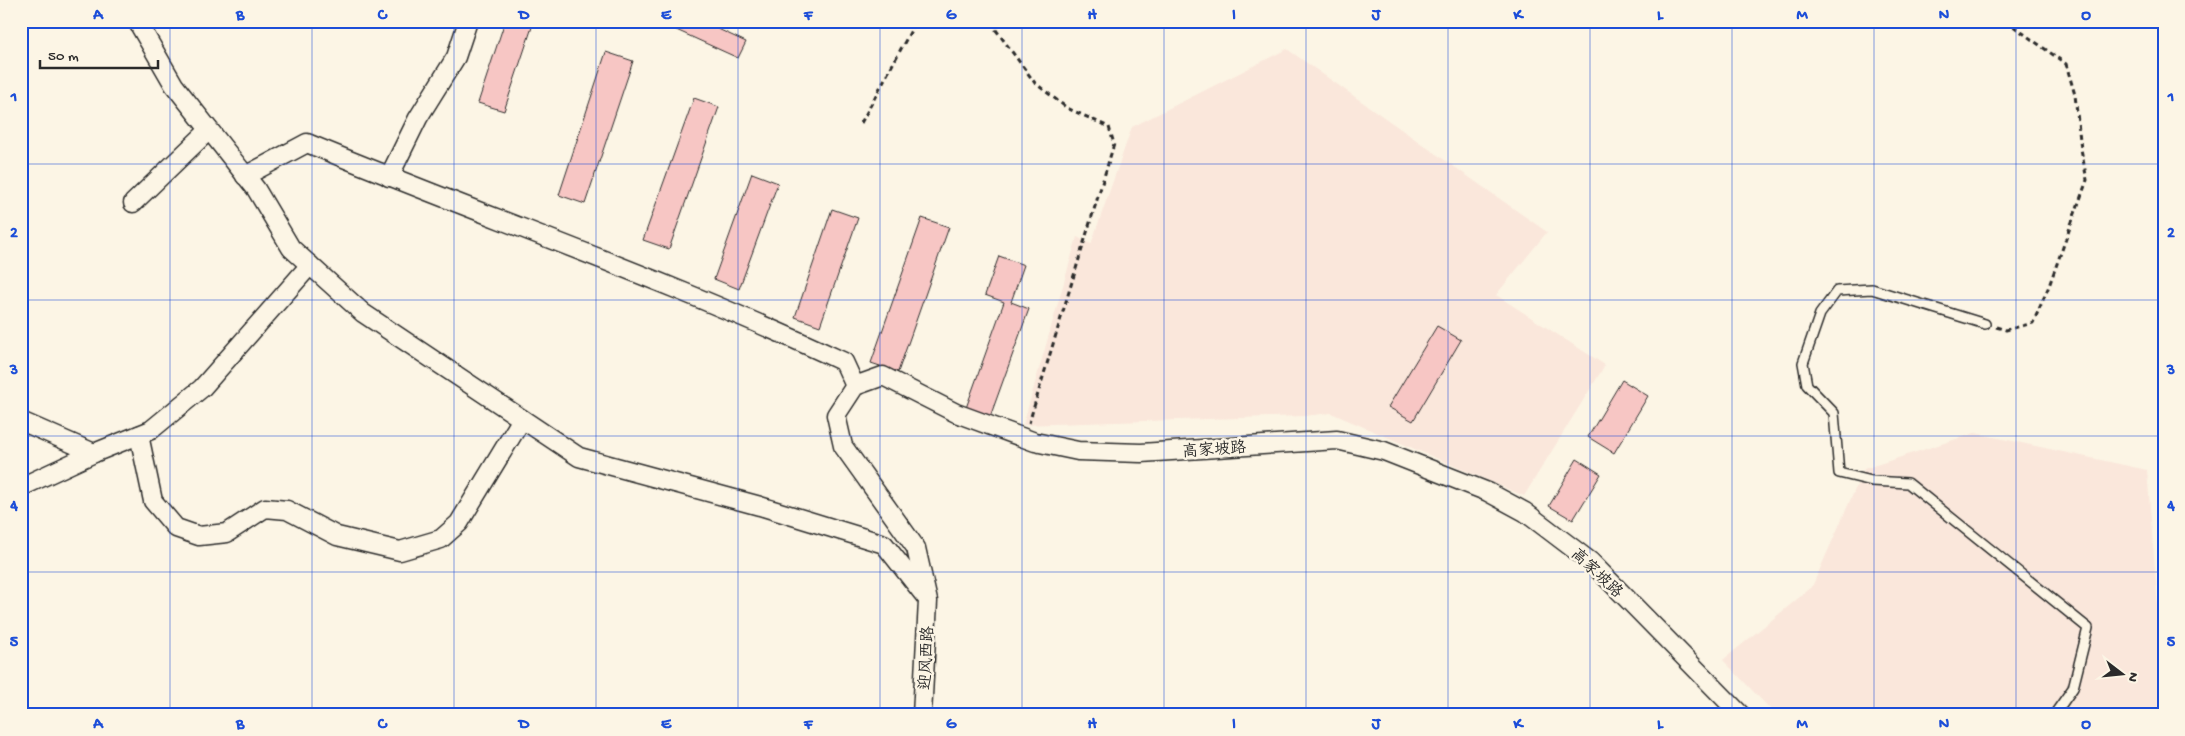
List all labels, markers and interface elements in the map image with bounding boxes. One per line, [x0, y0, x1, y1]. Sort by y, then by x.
text: A [92, 7, 104, 26]
text: B [235, 7, 245, 26]
text: C [377, 7, 388, 26]
text: D [517, 7, 530, 26]
text: E [661, 7, 672, 26]
text: F [803, 7, 814, 26]
text: G [946, 7, 957, 26]
text: H [1087, 7, 1097, 26]
text: I [1232, 7, 1236, 26]
text: J [1371, 7, 1382, 26]
text: K [1513, 7, 1525, 26]
text: L [1657, 7, 1664, 26]
text: M [1796, 7, 1808, 26]
text: N [1939, 7, 1950, 26]
text: O [2081, 7, 2091, 26]
scale bar [40, 38, 158, 70]
text: 50 m [48, 48, 79, 66]
text: 1 [10, 89, 17, 108]
text: 1 [2167, 89, 2174, 108]
text: 2 [10, 225, 18, 244]
text: 2 [2167, 225, 2175, 244]
text: 3 [9, 362, 18, 381]
text: 3 [2166, 362, 2175, 381]
street label: 高家坡路 [1182, 438, 1247, 463]
text: 4 [9, 498, 18, 517]
text: 4 [2166, 498, 2175, 517]
street label: 高家坡路 [1566, 544, 1627, 603]
street label: 迎风西路 [915, 626, 940, 691]
text: 5 [10, 634, 19, 653]
text: 5 [2167, 634, 2176, 653]
north arrow [2098, 648, 2148, 698]
text: N [2123, 670, 2142, 684]
text: A [92, 716, 104, 735]
text: B [235, 716, 245, 735]
text: C [377, 716, 388, 735]
text: D [517, 716, 530, 735]
text: E [661, 716, 672, 735]
text: F [803, 716, 814, 735]
text: G [946, 716, 957, 735]
text: H [1087, 716, 1097, 735]
text: I [1232, 716, 1236, 735]
text: J [1371, 716, 1382, 735]
text: K [1513, 716, 1525, 735]
text: L [1657, 716, 1664, 735]
text: M [1796, 716, 1808, 735]
text: N [1939, 716, 1950, 735]
text: O [2081, 716, 2091, 735]

